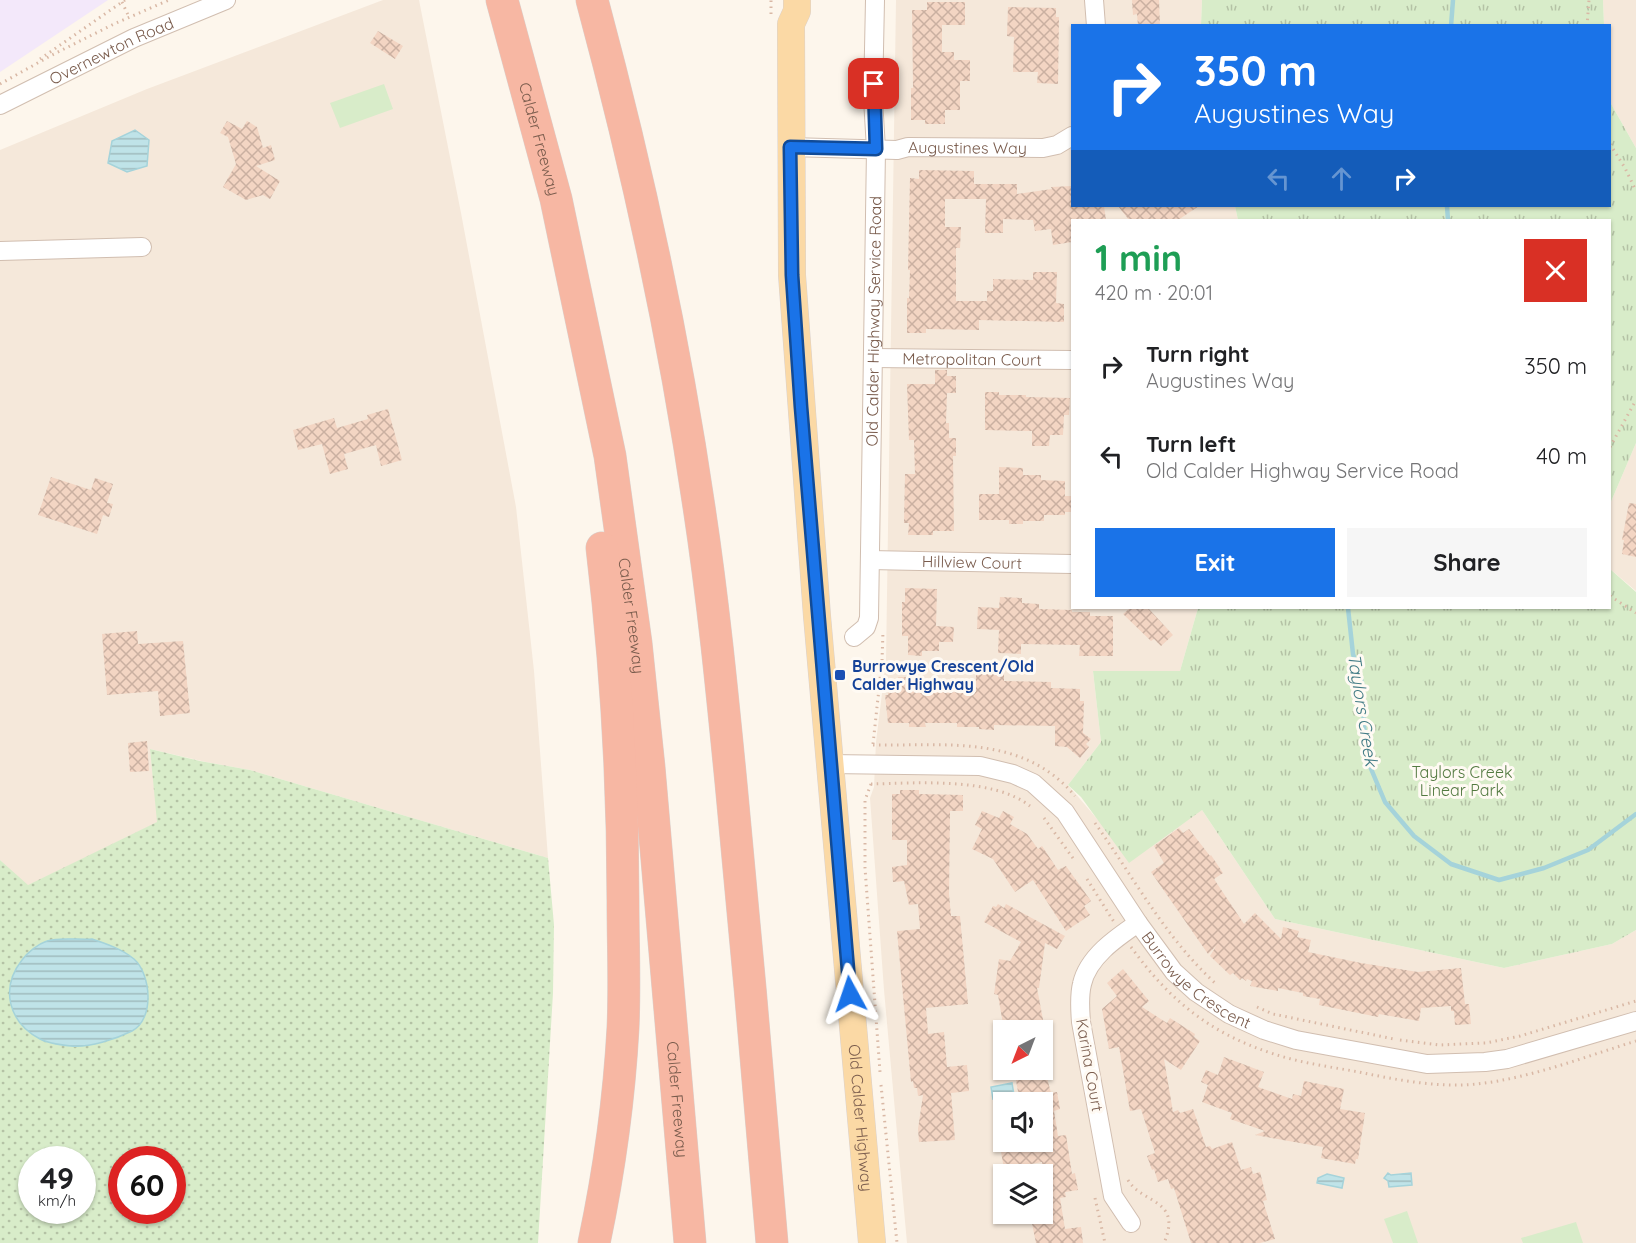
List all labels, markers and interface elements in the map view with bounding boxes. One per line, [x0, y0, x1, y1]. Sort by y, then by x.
street label: Overnewton Road [46, 13, 177, 89]
text: 350 m [1194, 44, 1317, 97]
icon: right [1095, 48, 1173, 126]
pin [848, 58, 899, 109]
icon: arrive [857, 67, 890, 100]
street label: Calder Freeway [515, 80, 565, 198]
text: Augustines Way [1194, 96, 1394, 130]
street label: Augustines Way [908, 137, 1027, 158]
icon: left [1262, 162, 1295, 195]
icon: ahead [1325, 162, 1358, 195]
icon: right [1388, 162, 1421, 195]
street label: Old Calder Highway Service Road [862, 196, 885, 447]
text: 1 min [1095, 235, 1182, 280]
button: close [1524, 239, 1587, 302]
text: 420 m · 20:01 [1095, 280, 1213, 305]
text: Turn right [1146, 340, 1250, 368]
street label: Metropolitan Court [902, 348, 1042, 370]
icon: right [1095, 350, 1128, 383]
text: 350 m [1524, 352, 1587, 380]
text: Augustines Way [1146, 368, 1294, 393]
text: Turn left [1146, 430, 1236, 458]
icon: left [1095, 440, 1128, 473]
text: 40 m [1536, 442, 1587, 470]
text: Old Calder Highway Service Road [1146, 458, 1459, 483]
button: Exit [1095, 528, 1335, 597]
button: Share [1347, 528, 1587, 597]
street label: Hillview Court [922, 551, 1022, 573]
street label: Calder Freeway [614, 556, 649, 675]
water label: Taylors Creek [1343, 652, 1383, 769]
place label: Burrowye Crescent/Old Calder Highway [852, 656, 1034, 694]
marker: Burrowye Crescent/Old Calder Highway [833, 668, 847, 682]
park label: Taylors Creek Linear Park [1412, 762, 1512, 800]
street label: Burrowye Crescent [1138, 927, 1254, 1033]
position arrow [818, 962, 882, 1026]
street label: Karina Court [1072, 1017, 1108, 1113]
north arrow [993, 1020, 1053, 1080]
map controls [993, 1020, 1053, 1224]
street label: Calder Freeway [663, 1040, 693, 1158]
street label: Old Calder Highway [845, 1043, 877, 1192]
button: sound [993, 1092, 1053, 1152]
speed limit sign: 60 [108, 1146, 186, 1224]
text: 49 [40, 1159, 74, 1197]
button: layers [993, 1164, 1053, 1224]
text: km/h [38, 1191, 76, 1210]

